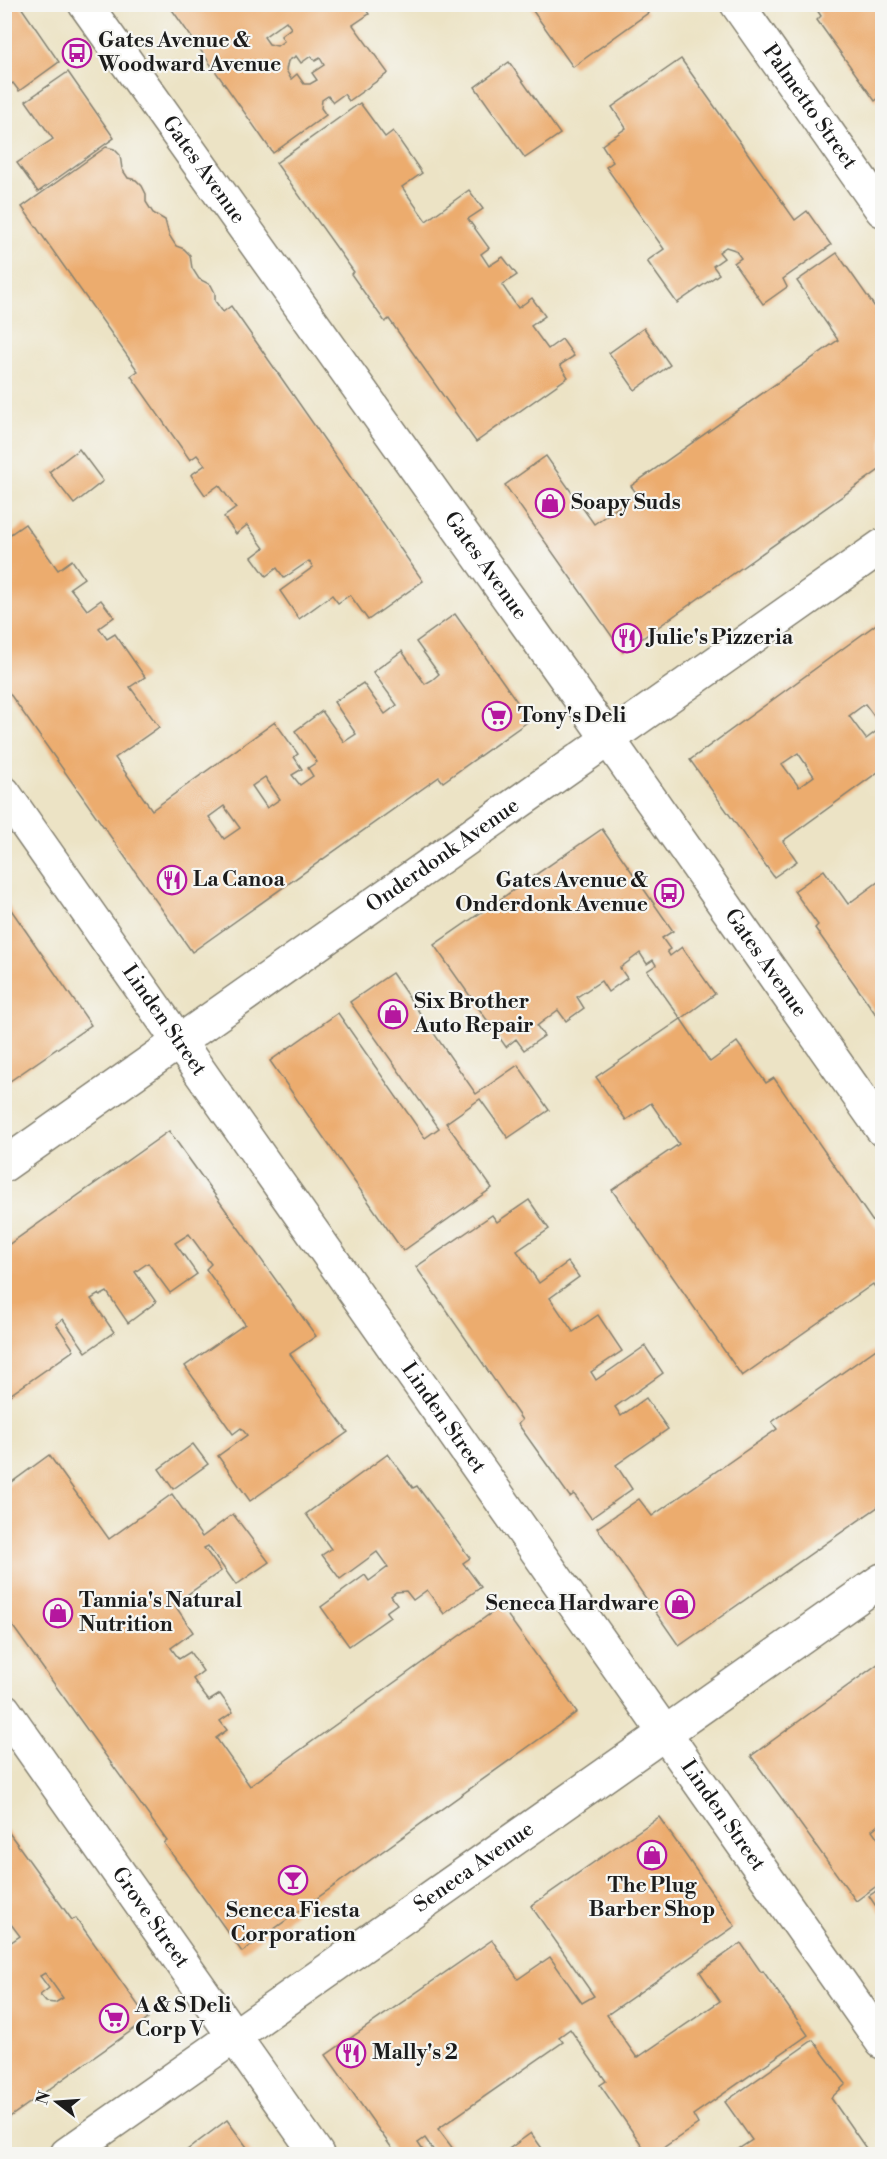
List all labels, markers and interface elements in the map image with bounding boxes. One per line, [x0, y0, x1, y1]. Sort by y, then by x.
place label: Gates Avenue & Woodward Avenue [97, 28, 281, 78]
bus stop icon: Gates Avenue & Woodward Avenue [61, 37, 93, 69]
street label: Palmetto Street [757, 39, 863, 175]
street label: Gates Avenue [156, 111, 251, 229]
shop icon: Soapy Suds [534, 487, 566, 519]
place label: Soapy Suds [571, 490, 681, 516]
street label: Gates Avenue [438, 507, 533, 625]
restaurant icon: Julie's Pizzeria [611, 622, 643, 654]
place label: Julie's Pizzeria [645, 625, 794, 651]
supermarket icon: Tony's Deli [481, 700, 513, 732]
place label: Tony's Deli [518, 703, 626, 729]
street label: Onderdonk Avenue [361, 793, 524, 918]
restaurant icon: La Canoa [156, 864, 188, 896]
place label: La Canoa [193, 867, 286, 893]
place label: Gates Avenue & Onderdonk Avenue [455, 868, 648, 918]
bus stop icon: Gates Avenue & Onderdonk Avenue [653, 877, 685, 909]
street label: Gates Avenue [718, 904, 813, 1022]
street label: Linden Street [116, 960, 212, 1081]
place label: Six Brother Auto Repair [413, 989, 534, 1039]
shop icon: Six Brother Auto Repair [377, 998, 409, 1030]
street label: Linden Street [395, 1357, 492, 1479]
place label: Tannia's Natural Nutrition [79, 1588, 242, 1638]
shop icon: Seneca Hardware [664, 1588, 696, 1620]
place label: Seneca Hardware [486, 1591, 659, 1617]
shop icon: Tannia's Natural Nutrition [42, 1597, 74, 1629]
street label: Linden Street [675, 1755, 771, 1877]
street label: Seneca Avenue [409, 1816, 539, 1918]
shop icon: The Plug Barber Shop [636, 1839, 668, 1871]
street label: Grove Street [106, 1862, 195, 1974]
bar icon: Seneca Fiesta Corporation [277, 1864, 309, 1896]
place label: The Plug Barber Shop [589, 1873, 715, 1923]
place label: Seneca Fiesta Corporation [226, 1898, 361, 1948]
place label: A & S Deli Corp V [134, 1993, 232, 2043]
supermarket icon: A & S Deli Corp V [98, 2002, 130, 2034]
restaurant icon: Mally's 2 [335, 2037, 367, 2069]
place label: Mally's 2 [372, 2040, 458, 2066]
north arrow [27, 2072, 87, 2132]
text: N [32, 2089, 55, 2107]

